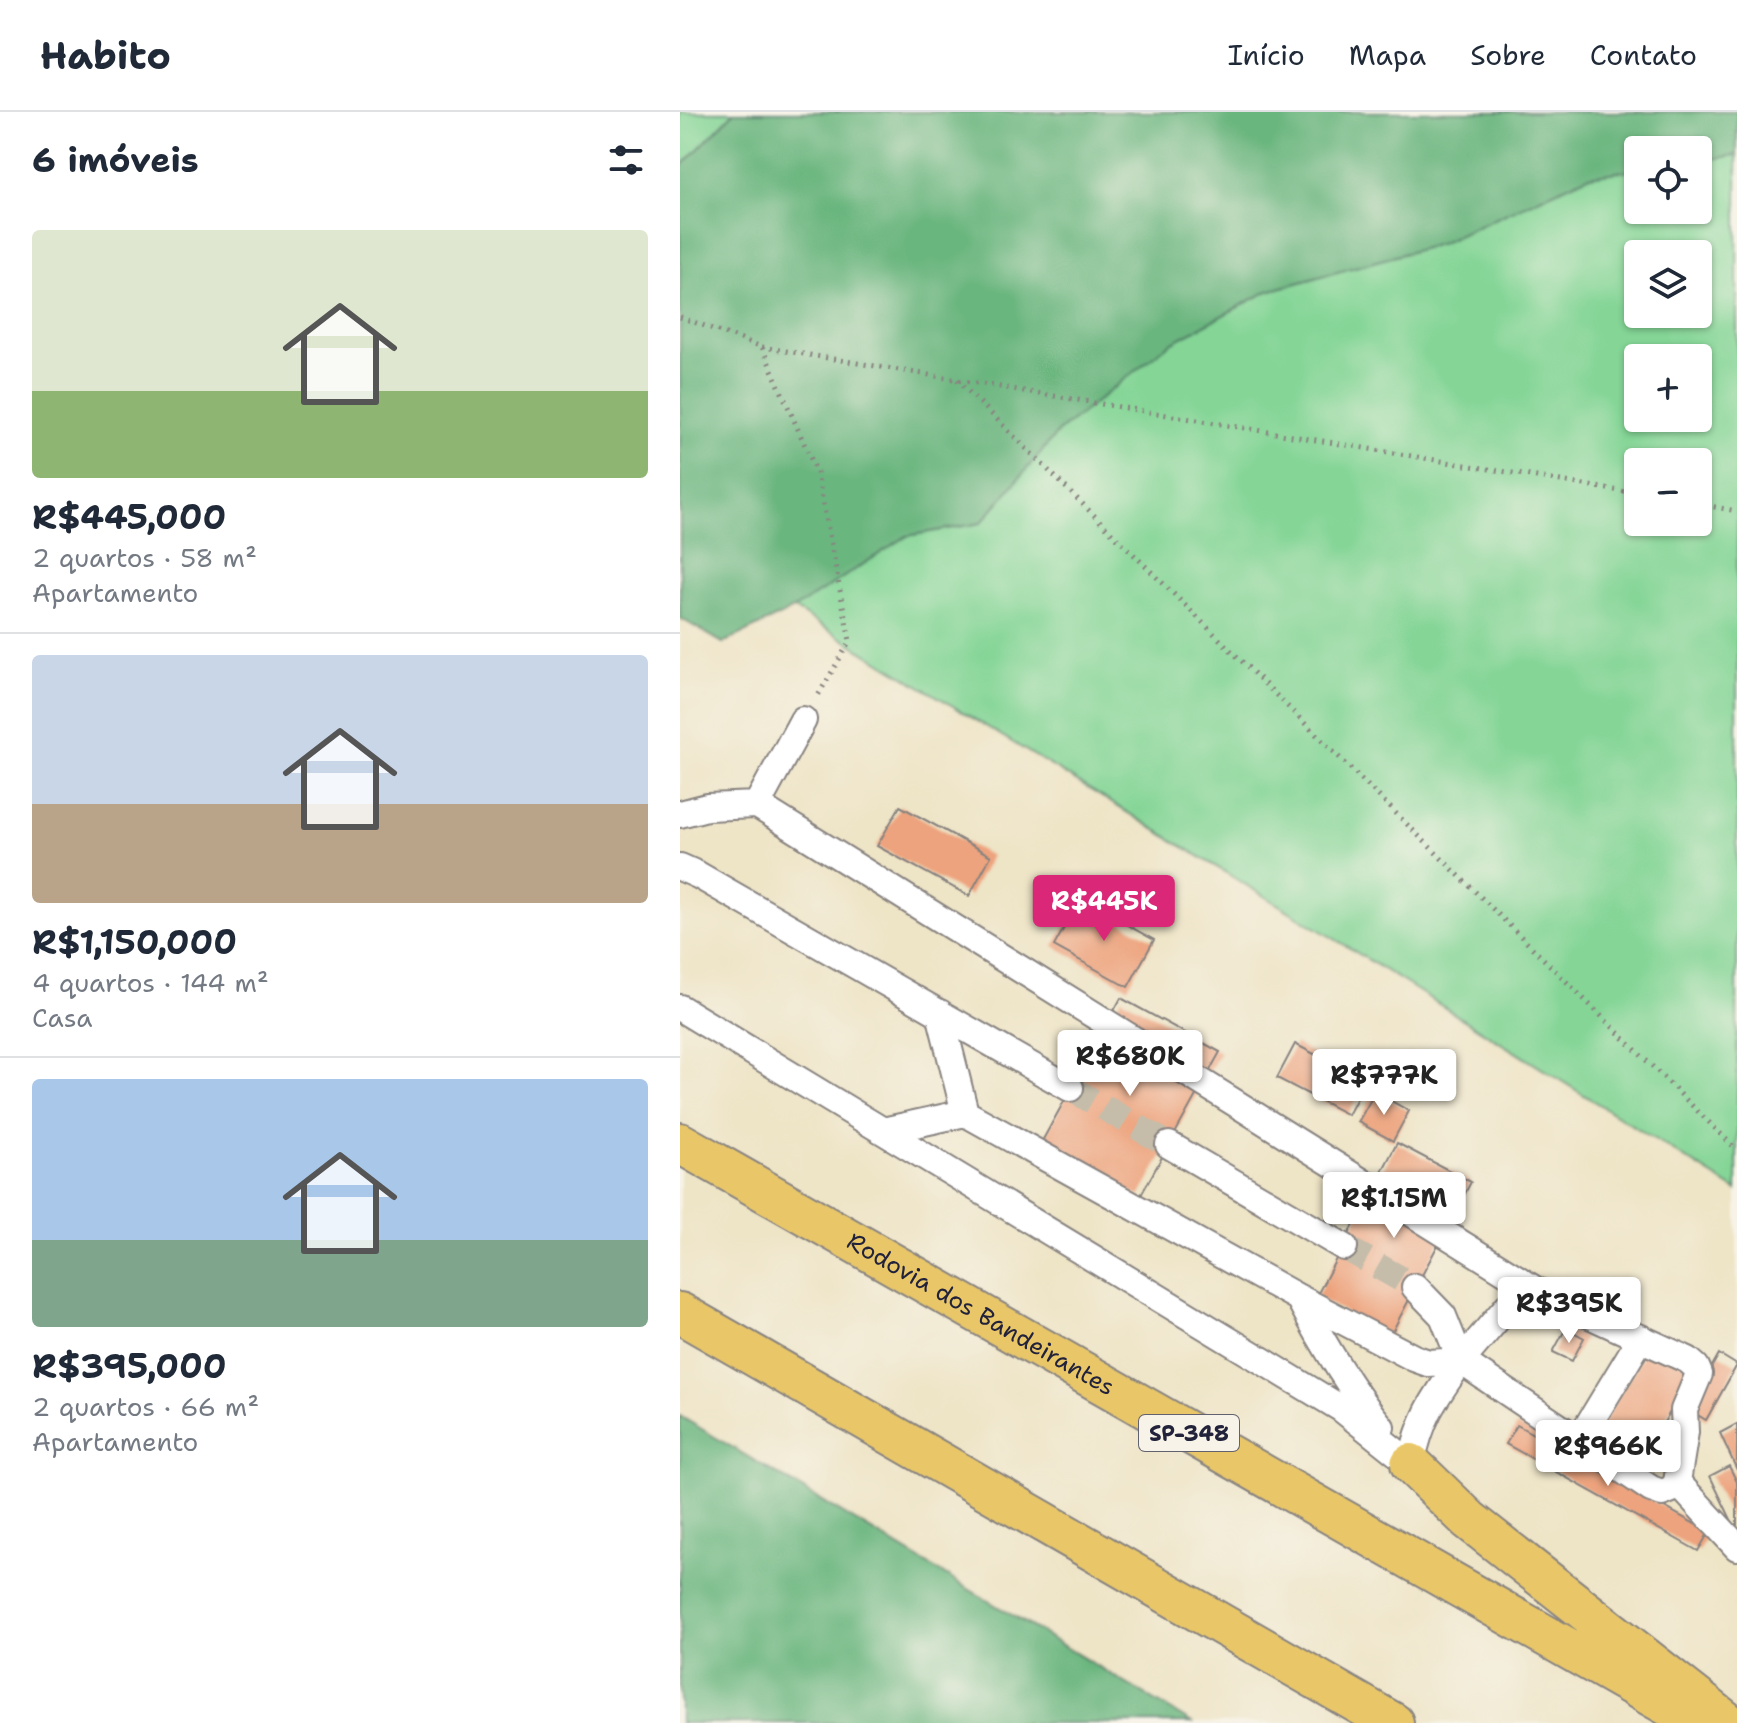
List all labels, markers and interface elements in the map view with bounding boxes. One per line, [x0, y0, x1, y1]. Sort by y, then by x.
text: Habito [40, 30, 171, 81]
text: Início [1228, 36, 1305, 74]
text: Mapa [1349, 36, 1426, 74]
text: Sobre [1470, 36, 1546, 74]
text: Contato [1590, 36, 1697, 74]
map controls [1624, 136, 1712, 536]
button: locate [1624, 136, 1712, 224]
text: 6 imóveis [32, 137, 199, 183]
icon: filters [604, 138, 648, 182]
button: layers [1624, 240, 1712, 328]
icon: home [268, 282, 412, 426]
button: + [1624, 344, 1712, 432]
button: − [1624, 448, 1712, 536]
text: R$445,000 [32, 494, 226, 540]
text: 2 quartos · 58 m² [32, 540, 257, 575]
text: Apartamento [32, 575, 198, 610]
icon: home [268, 707, 412, 851]
pin: R$445K [1039, 875, 1169, 943]
text: R$445K [1051, 883, 1157, 918]
text: R$1,150,000 [32, 919, 237, 965]
text: 4 quartos · 144 m² [32, 965, 269, 1000]
text: Casa [32, 1000, 92, 1035]
pin: R$680K [1065, 1030, 1195, 1098]
text: R$680K [1075, 1038, 1185, 1073]
pin: R$777K [1319, 1049, 1449, 1117]
text: R$777K [1330, 1057, 1438, 1092]
icon: home [268, 1131, 412, 1275]
pin: R$1.15M [1320, 1172, 1468, 1240]
text: R$1.15M [1341, 1180, 1447, 1215]
street label: Rodovia dos Bandeirantes [841, 1225, 1120, 1403]
pin: R$395K [1504, 1277, 1634, 1345]
text: R$395K [1516, 1285, 1622, 1320]
text: R$395,000 [32, 1343, 227, 1389]
text: 2 quartos · 66 m² [32, 1389, 259, 1424]
road number: SP-348 [1139, 1415, 1239, 1451]
pin: R$966K [1543, 1420, 1673, 1488]
text: Apartamento [32, 1424, 198, 1459]
text: R$966K [1554, 1428, 1662, 1463]

